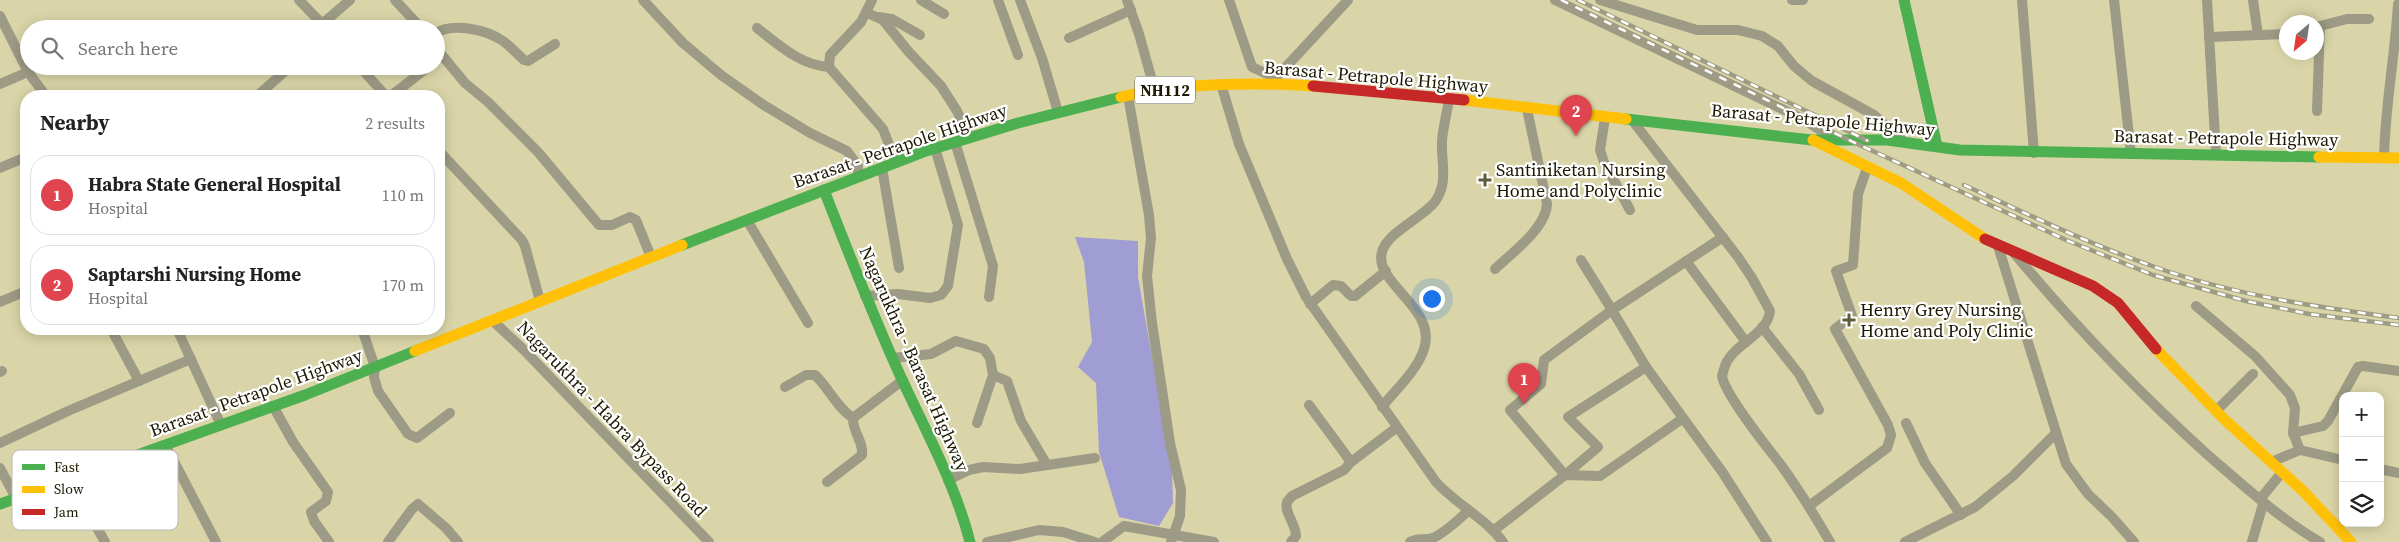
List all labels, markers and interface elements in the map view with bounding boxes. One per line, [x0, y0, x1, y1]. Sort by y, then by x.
north arrow [2279, 15, 2324, 60]
search box [20, 20, 445, 75]
icon: search [38, 34, 66, 62]
text: Search here [78, 35, 178, 61]
street label: Barasat - Petrapole Highway [1263, 54, 1490, 99]
road number: NH112 [1135, 76, 1195, 104]
pin: 2 [1560, 95, 1592, 136]
street label: Barasat - Petrapole Highway [789, 97, 1011, 194]
street label: Barasat - Petrapole Highway [1710, 97, 1937, 142]
text: Nearby [40, 108, 110, 137]
text: 2 results [365, 112, 425, 134]
street label: Barasat - Petrapole Highway [2113, 123, 2339, 152]
place label: Santiniketan Nursing Home and Polyclinic [1496, 157, 1665, 203]
text: Habra State General Hospital [88, 171, 341, 197]
marker: Santiniketan Nursing Home and Polyclinic [1478, 173, 1492, 187]
text: 1 [53, 184, 61, 206]
text: 110 m [382, 184, 424, 206]
text: Hospital [88, 197, 148, 219]
street label: Nagarukhra - Barasat Highway [853, 242, 976, 476]
text: Saptarshi Nursing Home [88, 261, 301, 287]
text: 2 [53, 274, 61, 296]
text: 170 m [382, 274, 424, 296]
your location [1419, 286, 1445, 312]
text: Hospital [88, 287, 148, 309]
place label: Henry Grey Nursing Home and Poly Clinic [1860, 297, 2034, 343]
marker: Henry Grey Nursing Home and Poly Clinic [1842, 313, 1856, 327]
street label: Nagarukhra - Habra Bypass Road [512, 315, 713, 522]
street label: Barasat - Petrapole Highway [146, 342, 366, 443]
pin: 1 [1508, 363, 1540, 404]
map controls [2339, 392, 2384, 527]
button: + [2339, 392, 2384, 437]
button: − [2339, 437, 2384, 482]
legend [12, 450, 178, 530]
text: Fast [54, 457, 80, 477]
text: Slow [54, 479, 84, 499]
button: layers [2339, 482, 2384, 527]
text: Jam [53, 502, 79, 522]

